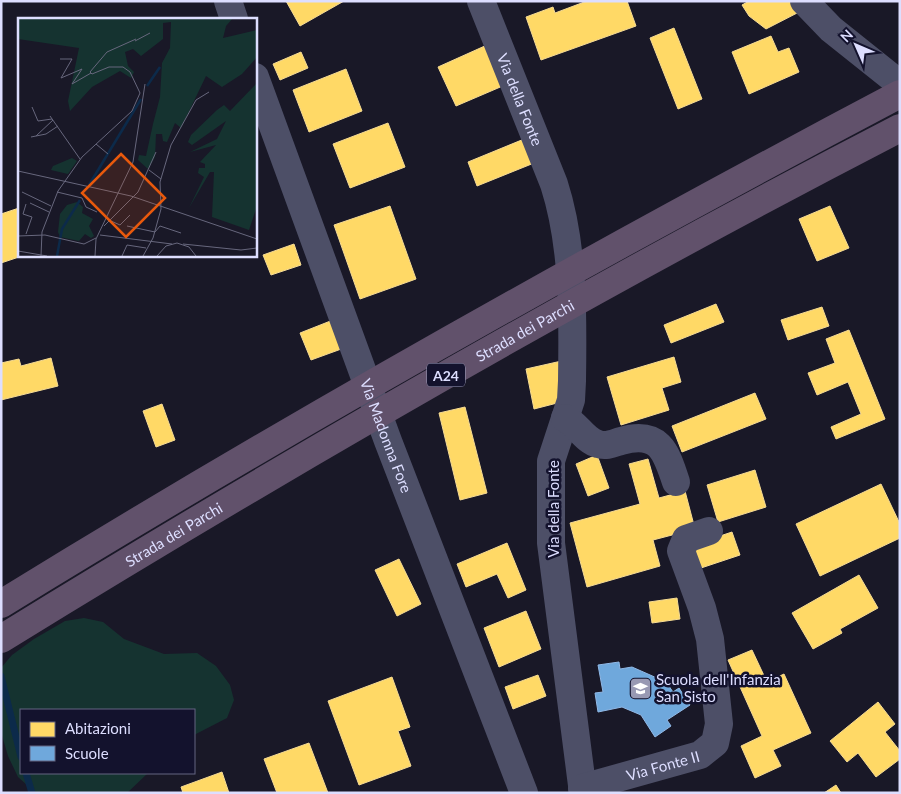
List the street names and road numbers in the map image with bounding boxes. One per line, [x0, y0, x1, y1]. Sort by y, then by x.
street label: Via della Fonte [494, 51, 547, 148]
street label: Strada dei Parchi [472, 296, 577, 365]
road number: A24 [427, 364, 465, 386]
street label: Via Madonna Fore [357, 376, 416, 495]
street label: Via della Fonte [544, 460, 562, 558]
street label: Strada dei Parchi [122, 498, 226, 570]
street label: Via Fonte II [624, 747, 702, 784]

